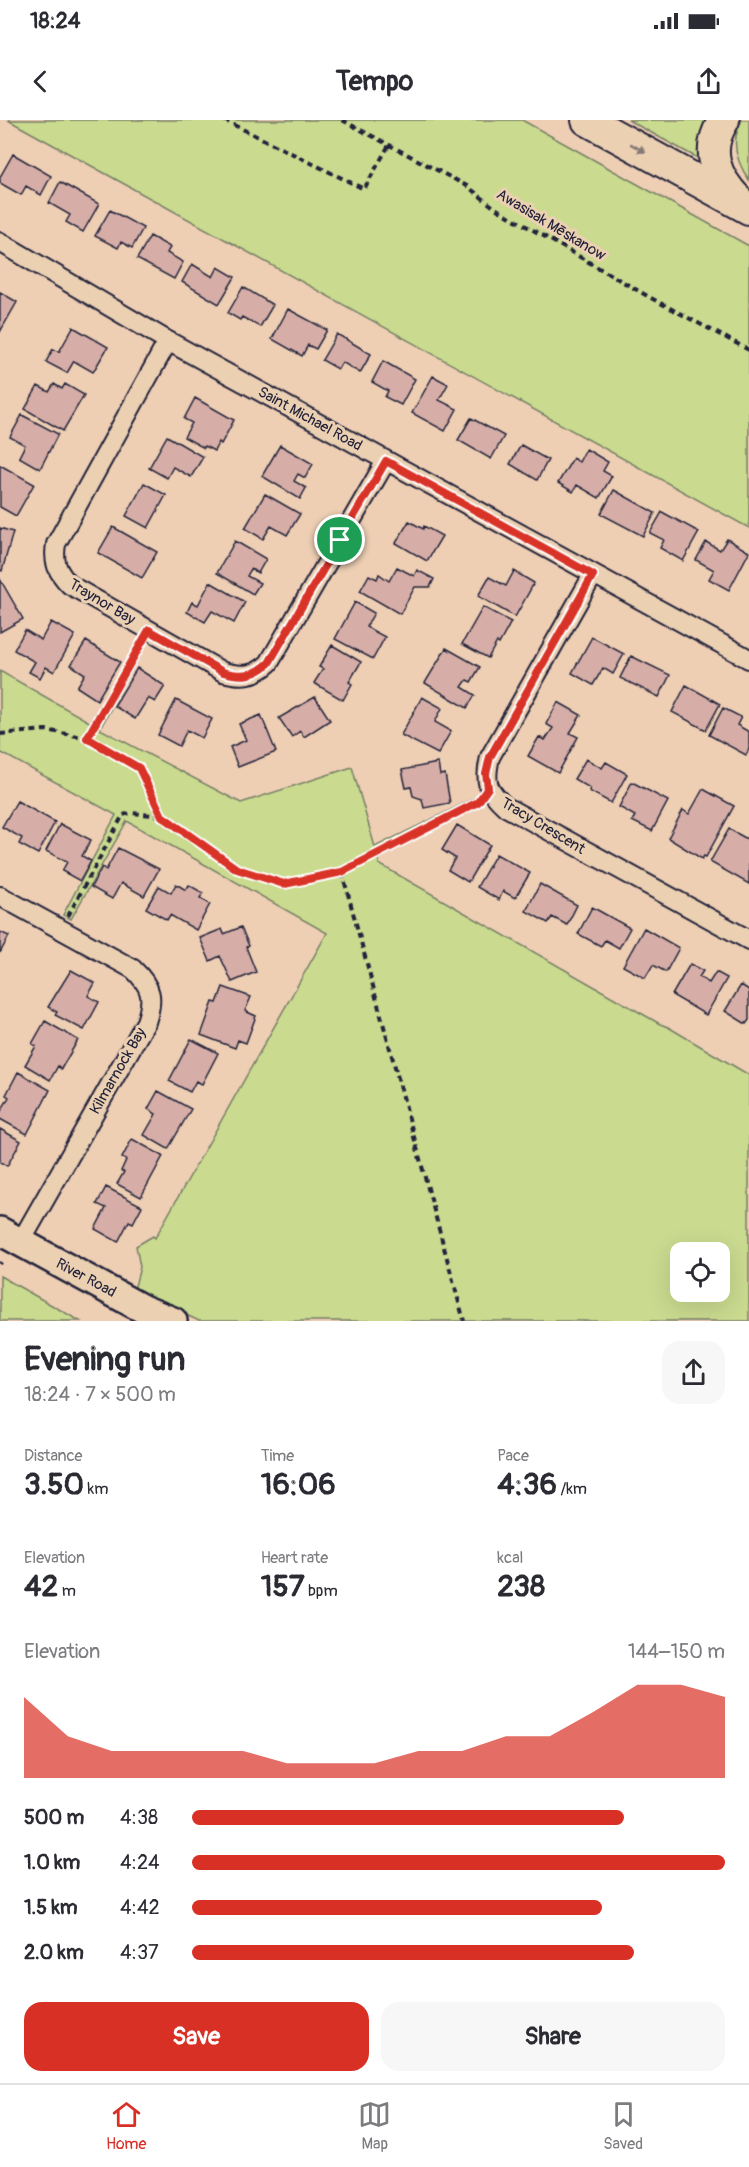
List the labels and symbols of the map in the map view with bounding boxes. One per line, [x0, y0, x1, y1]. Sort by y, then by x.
one-way arrow [630, 143, 647, 153]
street label: Awasisak Mēskanow [493, 185, 609, 265]
street label: Saint Michael Road [255, 383, 365, 455]
pin [314, 514, 365, 565]
street label: Traynor Bay [65, 575, 139, 629]
street label: Tracy Crescent [497, 793, 589, 859]
street label: Kilmarnock Bay [86, 1024, 151, 1118]
street label: River Road [53, 1254, 119, 1302]

